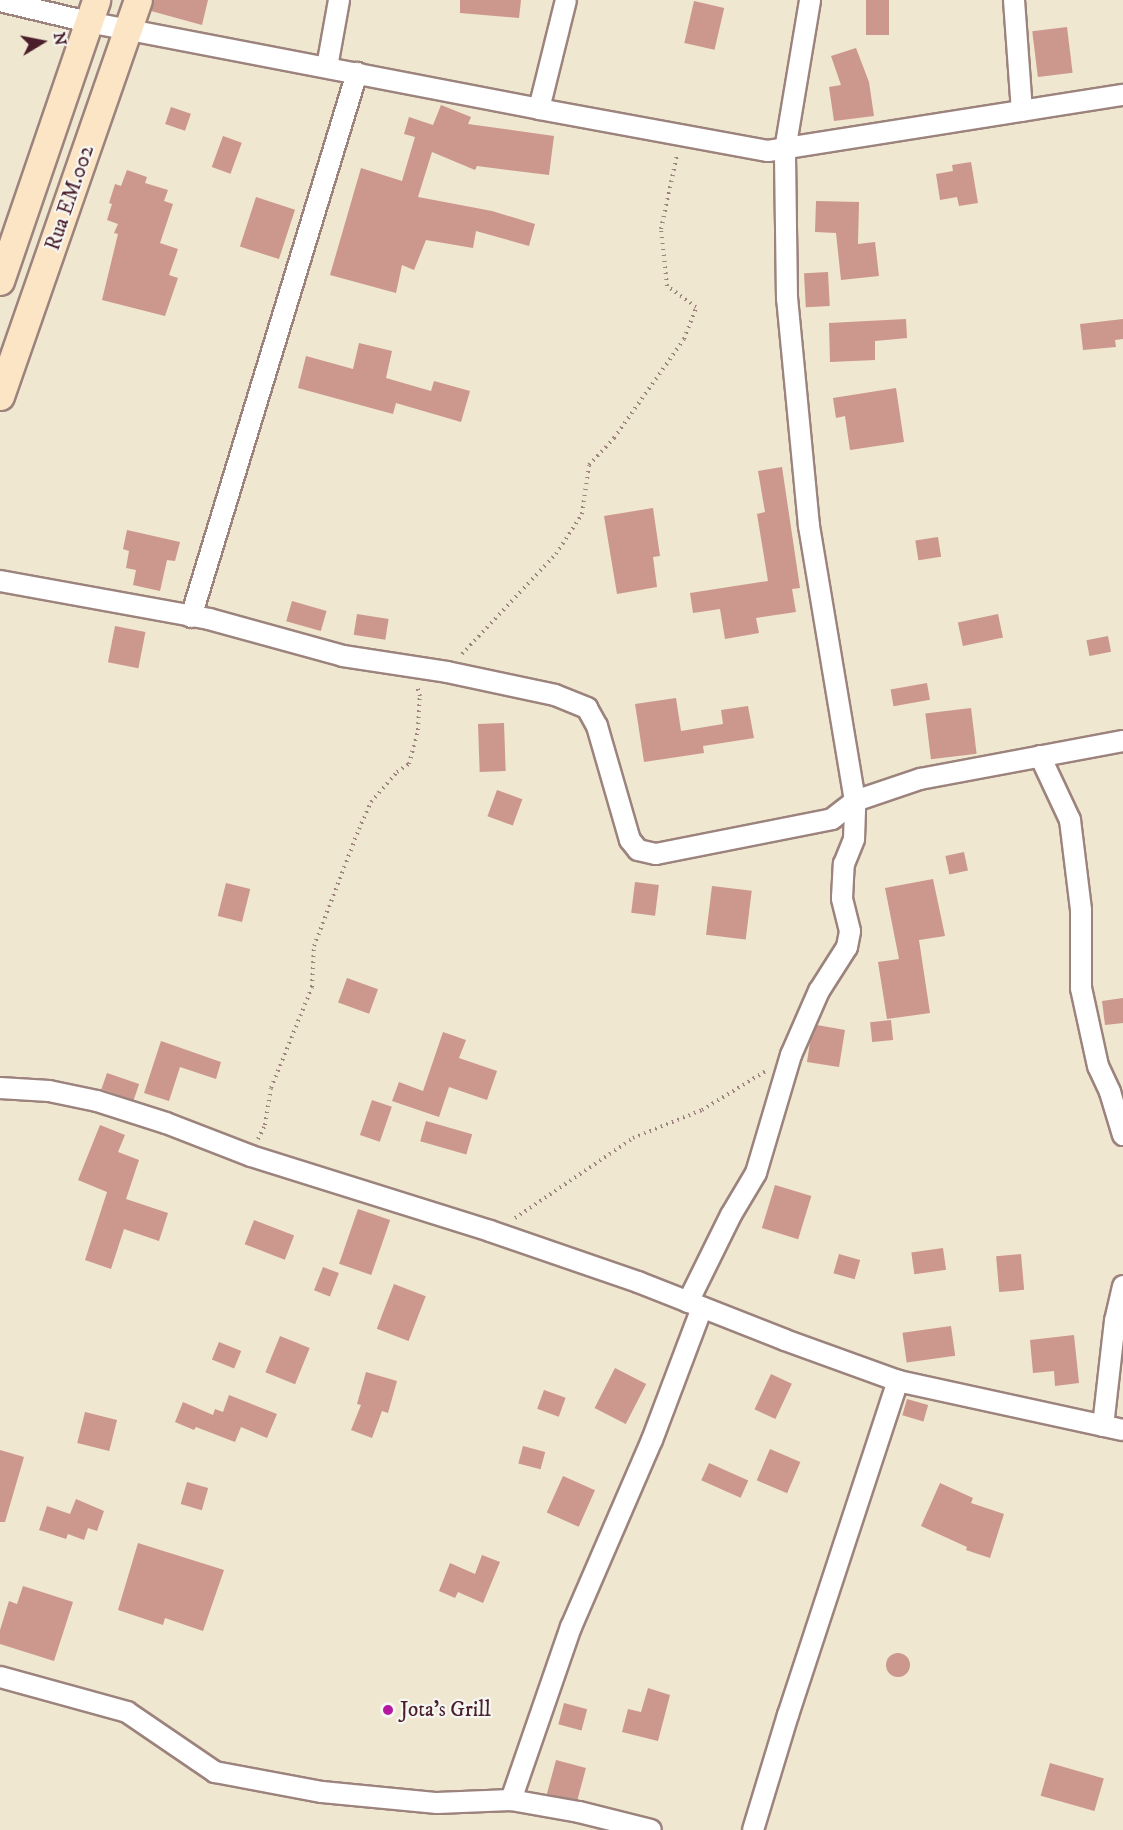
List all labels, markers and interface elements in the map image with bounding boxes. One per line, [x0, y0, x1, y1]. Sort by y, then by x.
north arrow [12, 12, 72, 72]
text: N [49, 31, 71, 47]
street label: Rua EM.002 [40, 142, 100, 254]
place label: Jota's Grill [400, 1697, 491, 1723]
marker: Jota's Grill [381, 1703, 395, 1717]

